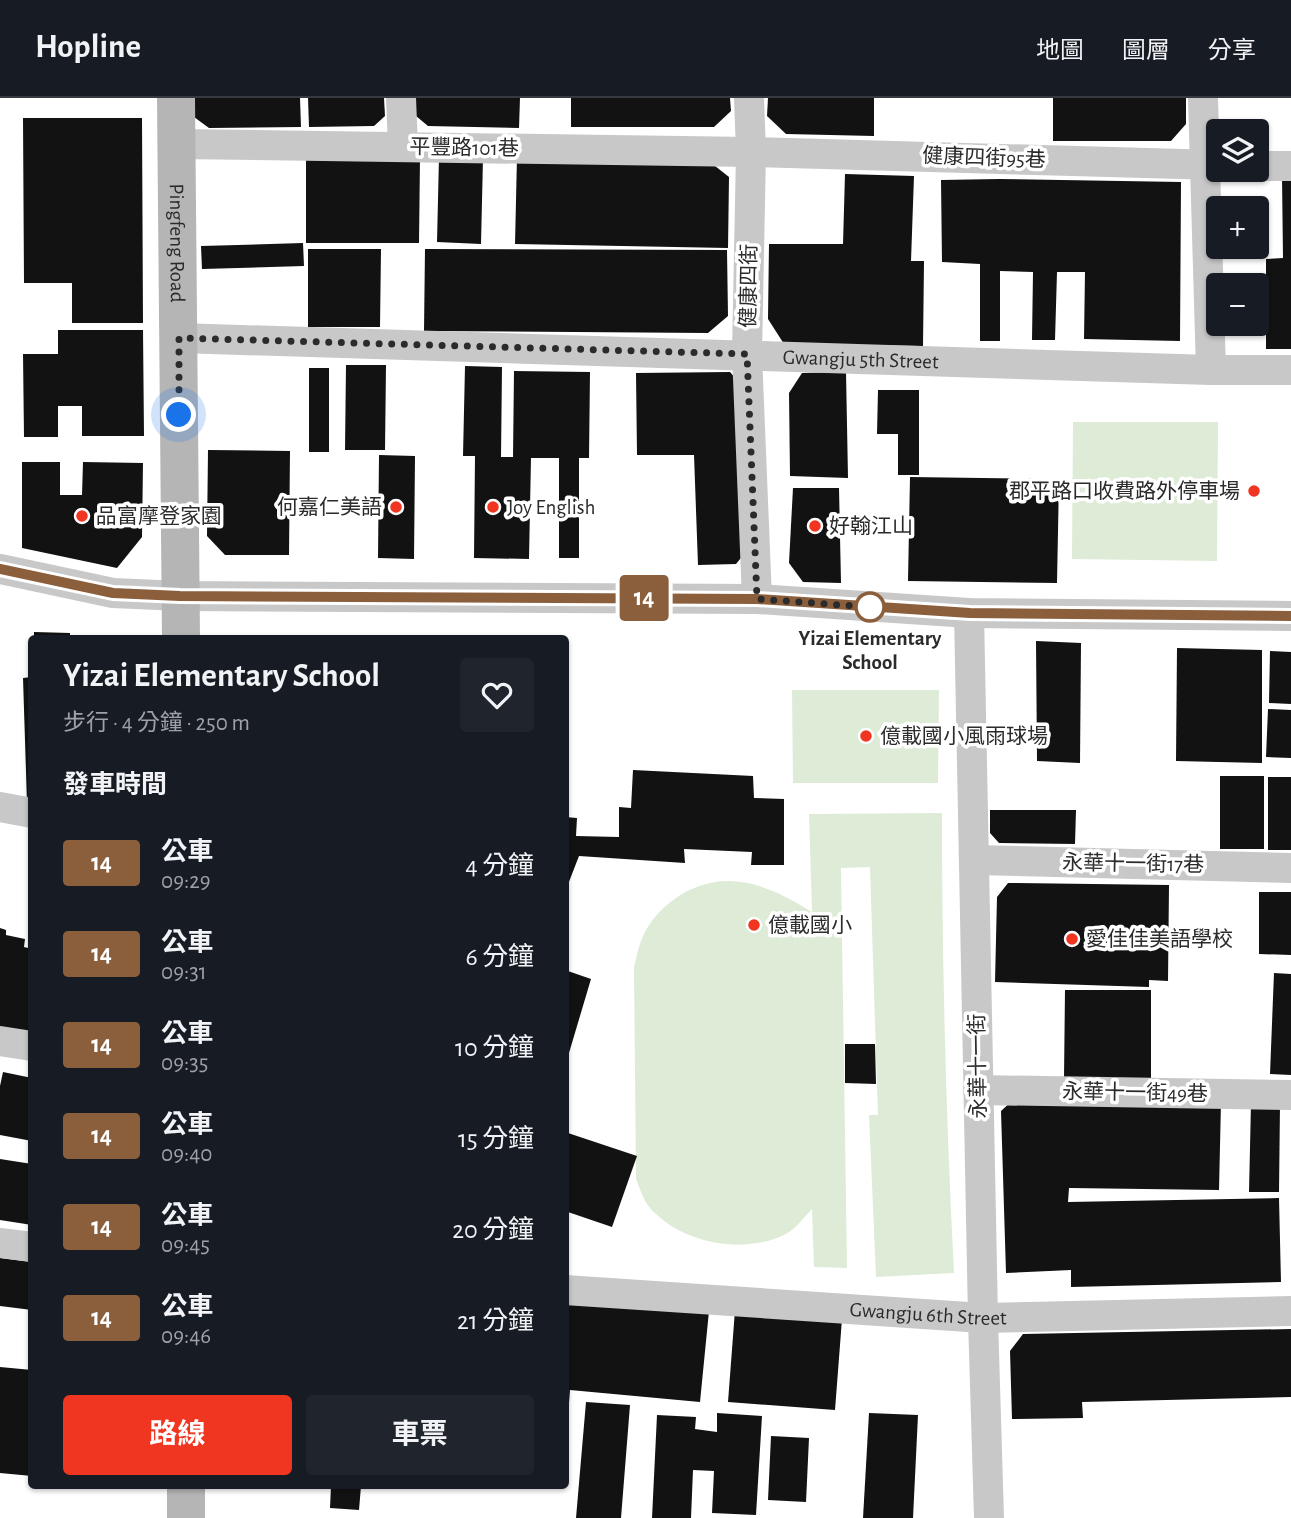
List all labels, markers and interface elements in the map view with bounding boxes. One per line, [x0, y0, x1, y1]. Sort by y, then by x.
text: Hopline [35, 31, 141, 64]
text: 地圖 [1036, 39, 1084, 63]
text: 圖層 [1122, 39, 1170, 63]
text: 分享 [1208, 39, 1256, 63]
map controls [1206, 119, 1269, 336]
button: layers [1206, 119, 1269, 182]
street label: 平豐路101巷 [409, 136, 519, 159]
street label: 健康四街95巷 [922, 144, 1046, 171]
street label: Pingfeng Road [166, 183, 188, 303]
button: + [1206, 196, 1269, 259]
street label: 健康四街 [737, 244, 760, 328]
button: − [1206, 273, 1269, 336]
street label: Gwangju 5th Street [782, 346, 939, 372]
your location [161, 397, 196, 432]
place label: 郡平路口收費路外停車場 [1009, 480, 1240, 502]
marker: 郡平路口收費路外停車場 [1246, 483, 1262, 499]
place label: 何嘉仁美語 [277, 496, 382, 518]
place label: Joy English [507, 497, 595, 518]
marker: 何嘉仁美語 [388, 499, 404, 515]
marker: Joy English [485, 499, 501, 515]
place label: 品富摩登家園 [96, 505, 222, 527]
marker: 品富摩登家園 [74, 508, 90, 524]
place label: 好翰江山 [829, 515, 913, 537]
marker: 好翰江山 [807, 518, 823, 534]
line badge: 14 [612, 575, 676, 621]
text: 14 [634, 586, 654, 610]
marker: Yizai Elementary School [855, 592, 885, 622]
place label: Yizai Elementary School [799, 628, 942, 673]
button: heart [460, 658, 534, 732]
text: Yizai Elementary School [63, 660, 380, 693]
text: 步行 · 4 分鐘 · 250 m [63, 712, 250, 735]
place label: 億載國小風雨球場 [880, 725, 1048, 747]
marker: 億載國小風雨球場 [858, 728, 874, 744]
text: 發車時間 [63, 772, 167, 798]
text: 公車 [161, 839, 213, 865]
text: 14 [91, 851, 112, 875]
street label: 永華十一街17巷 [1062, 851, 1204, 876]
text: 4 分鐘 [465, 853, 534, 879]
text: 09:29 [161, 870, 211, 893]
place label: 億載國小 [768, 914, 852, 936]
marker: 億載國小 [746, 917, 762, 933]
place label: 愛佳佳美語學校 [1086, 928, 1233, 950]
text: 公車 [161, 930, 213, 956]
marker: 愛佳佳美語學校 [1064, 931, 1080, 947]
text: 14 [91, 942, 112, 966]
text: 6 分鐘 [465, 944, 534, 970]
text: 09:31 [161, 961, 207, 984]
street label: 永華十一街 [966, 1013, 989, 1119]
text: 公車 [161, 1021, 213, 1047]
text: 14 [91, 1033, 112, 1057]
text: 10 分鐘 [455, 1035, 534, 1061]
text: 09:35 [161, 1052, 208, 1075]
street label: 永華十一街49巷 [1062, 1080, 1208, 1105]
text: 公車 [161, 1112, 213, 1138]
text: 14 [91, 1124, 112, 1148]
text: 15 分鐘 [458, 1126, 534, 1152]
text: 09:40 [161, 1143, 212, 1166]
text: 公車 [161, 1203, 213, 1229]
text: 14 [91, 1215, 112, 1239]
text: 20 分鐘 [452, 1217, 534, 1243]
text: 09:45 [161, 1234, 210, 1257]
text: 公車 [161, 1294, 213, 1320]
street label: Gwangju 6th Street [849, 1299, 1007, 1329]
text: 14 [91, 1306, 112, 1330]
text: 21 分鐘 [457, 1308, 534, 1334]
text: 09:46 [161, 1325, 211, 1348]
button: 路線 [63, 1395, 292, 1475]
button: 車票 [306, 1395, 534, 1475]

